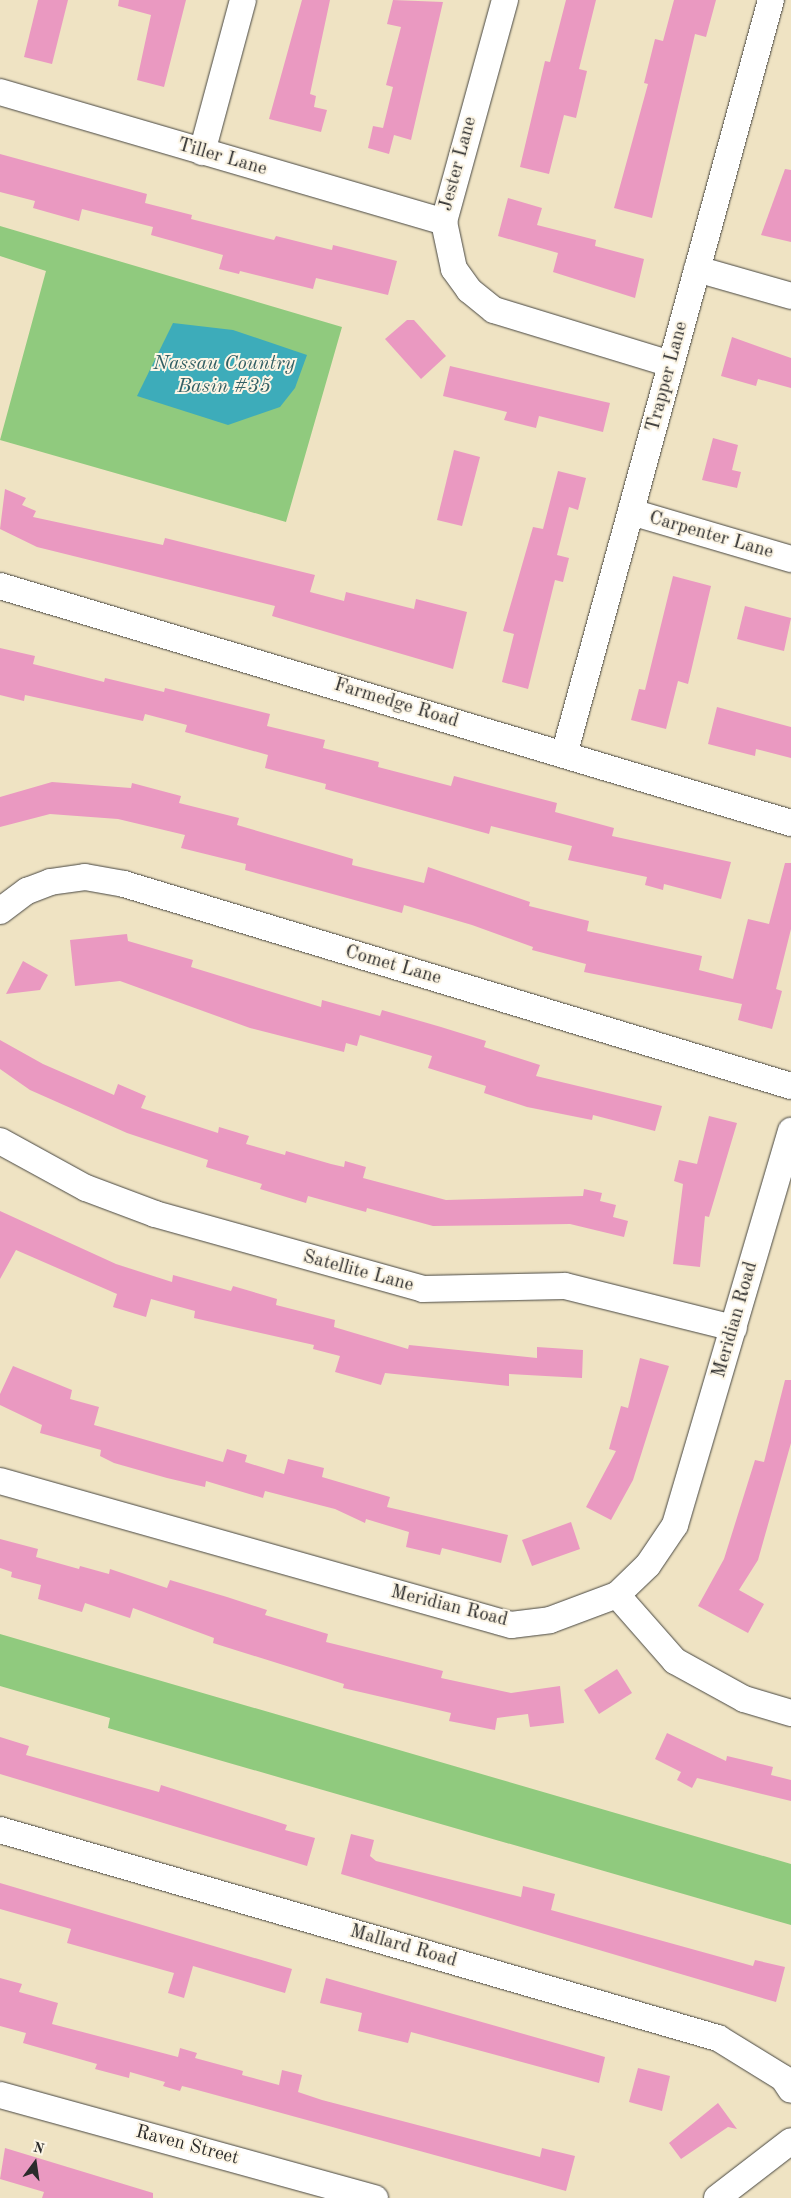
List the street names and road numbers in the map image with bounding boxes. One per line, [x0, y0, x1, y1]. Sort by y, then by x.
street label: Jester Lane [435, 114, 483, 214]
street label: Tiller Lane [175, 134, 269, 182]
street label: Trapper Lane [642, 319, 694, 435]
street label: Carpenter Lane [646, 507, 776, 565]
street label: Farmedge Road [331, 674, 461, 734]
street label: Comet Lane [342, 941, 444, 991]
street label: Satellite Lane [300, 1246, 416, 1298]
street label: Meridian Road [709, 1259, 763, 1381]
street label: Meridian Road [388, 1581, 510, 1633]
street label: Mallard Road [347, 1921, 459, 1973]
street label: Raven Street [133, 2121, 241, 2171]

